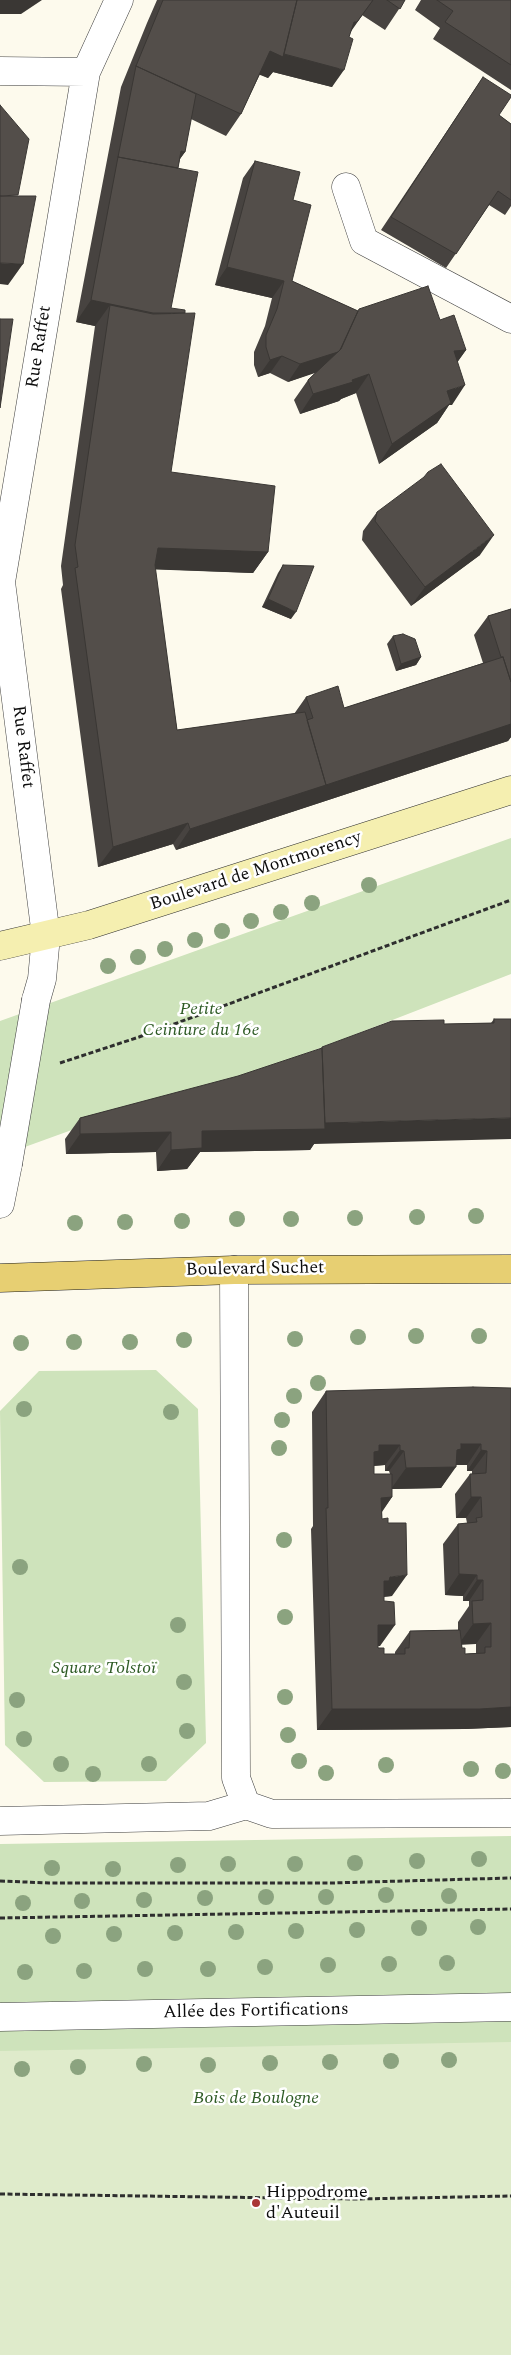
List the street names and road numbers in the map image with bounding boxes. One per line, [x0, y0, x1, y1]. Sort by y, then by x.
street label: Rue Raffet [23, 304, 57, 390]
street label: Rue Raffet [6, 704, 38, 790]
street label: Boulevard de Montmorency [148, 828, 364, 916]
street label: Boulevard Suchet [185, 1258, 325, 1282]
street label: Allée des Fortifications [163, 2000, 349, 2024]

